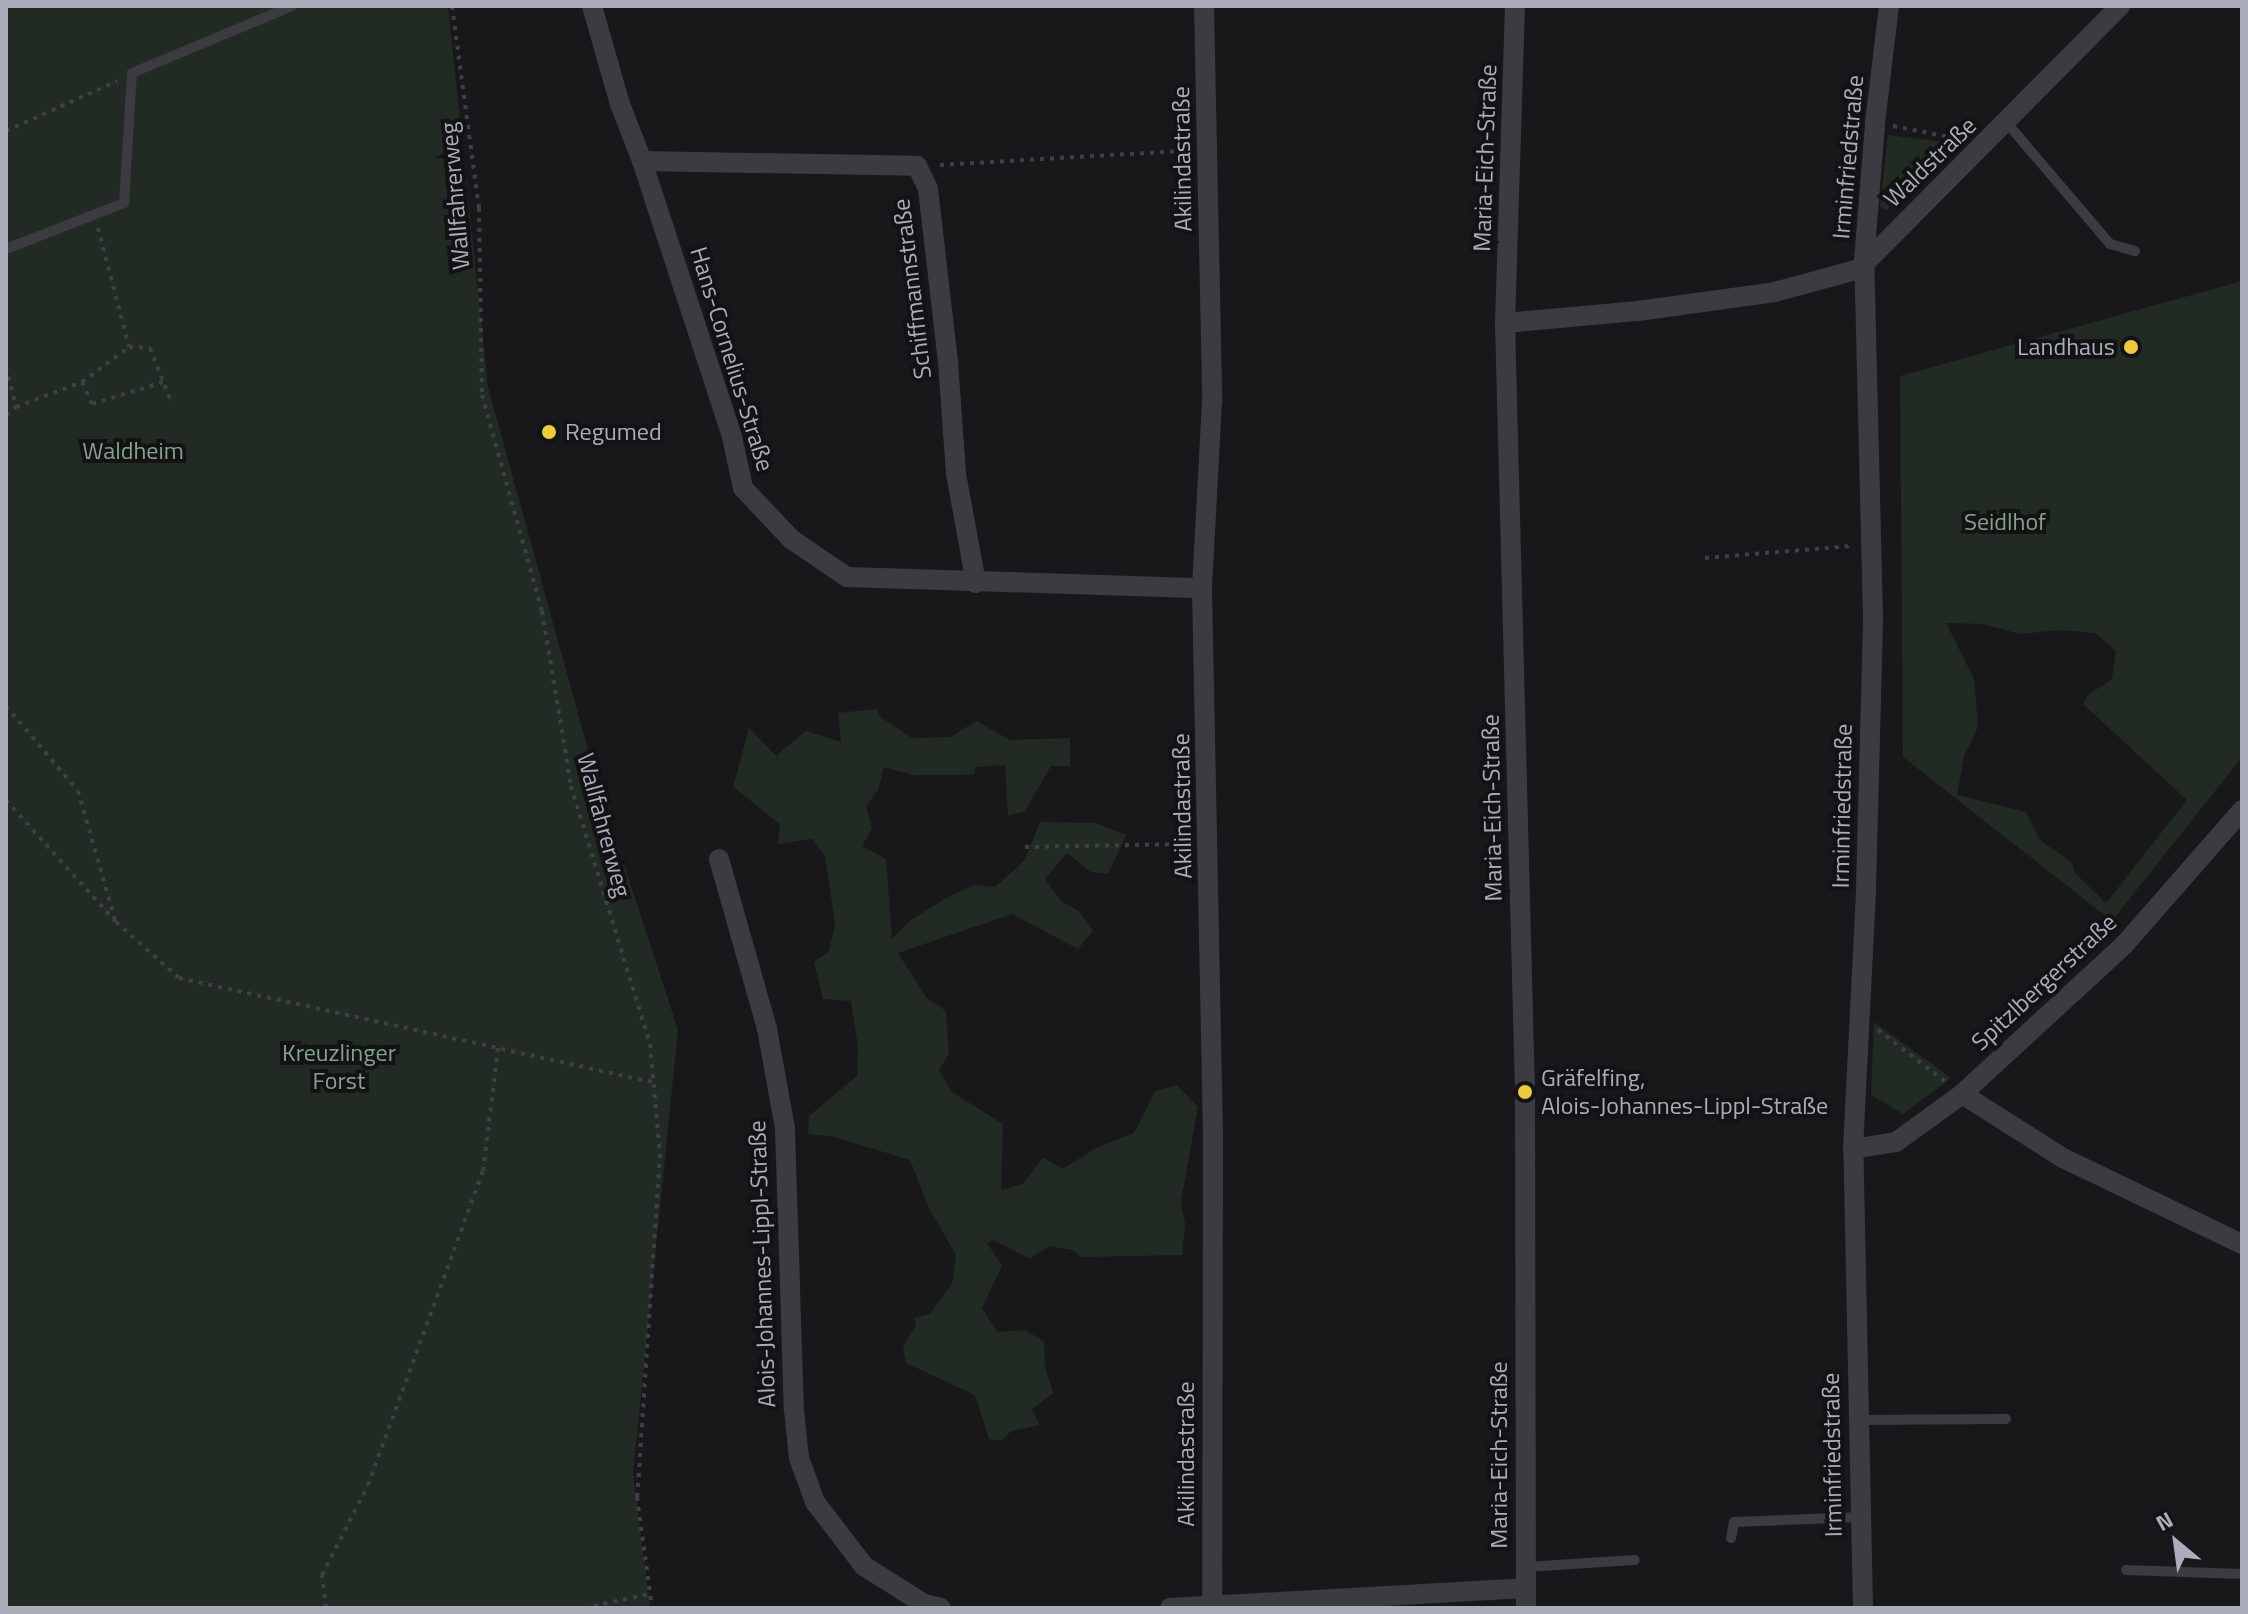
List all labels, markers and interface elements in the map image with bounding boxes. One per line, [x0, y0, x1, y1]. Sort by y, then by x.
street label: Maria-Eich-Straße [1467, 64, 1503, 252]
street label: Irminfriedstraße [1826, 74, 1870, 240]
street label: Akilindastraße [1166, 86, 1198, 232]
street label: Waldstraße [1878, 111, 1982, 213]
street label: Wallfahrerweg [434, 121, 476, 271]
street label: Schiffmannstraße [887, 197, 937, 381]
street label: Hans-Cornelius-Straße [684, 243, 780, 475]
place label: Landhaus [2017, 333, 2115, 361]
marker: Landhaus [2122, 338, 2140, 356]
place label: Regumed [565, 418, 662, 446]
marker: Regumed [540, 423, 558, 441]
park label: Waldheim [82, 437, 184, 465]
park label: Seidlhof [1964, 508, 2046, 536]
street label: Maria-Eich-Straße [1476, 714, 1508, 902]
street label: Irminfriedstraße [1826, 723, 1858, 889]
street label: Akilindastraße [1166, 733, 1198, 879]
street label: Wallfahrerweg [571, 750, 637, 900]
street label: Spitzlbergerstraße [1966, 908, 2122, 1056]
park label: Kreuzlinger Forst [282, 1039, 396, 1095]
place label: Gräfelfing, Alois-Johannes-Lippl-Straße [1541, 1064, 1828, 1120]
marker: Gräfelfing, Alois-Johannes-Lippl-Straße [1516, 1083, 1534, 1101]
street label: Alois-Johannes-Lippl-Straße [743, 1120, 781, 1408]
street label: Maria-Eich-Straße [1485, 1361, 1513, 1549]
street label: Irminfriedstraße [1816, 1372, 1848, 1538]
street label: Akilindastraße [1172, 1381, 1200, 1527]
north arrow [2136, 1502, 2216, 1582]
text: N [2149, 1502, 2179, 1540]

